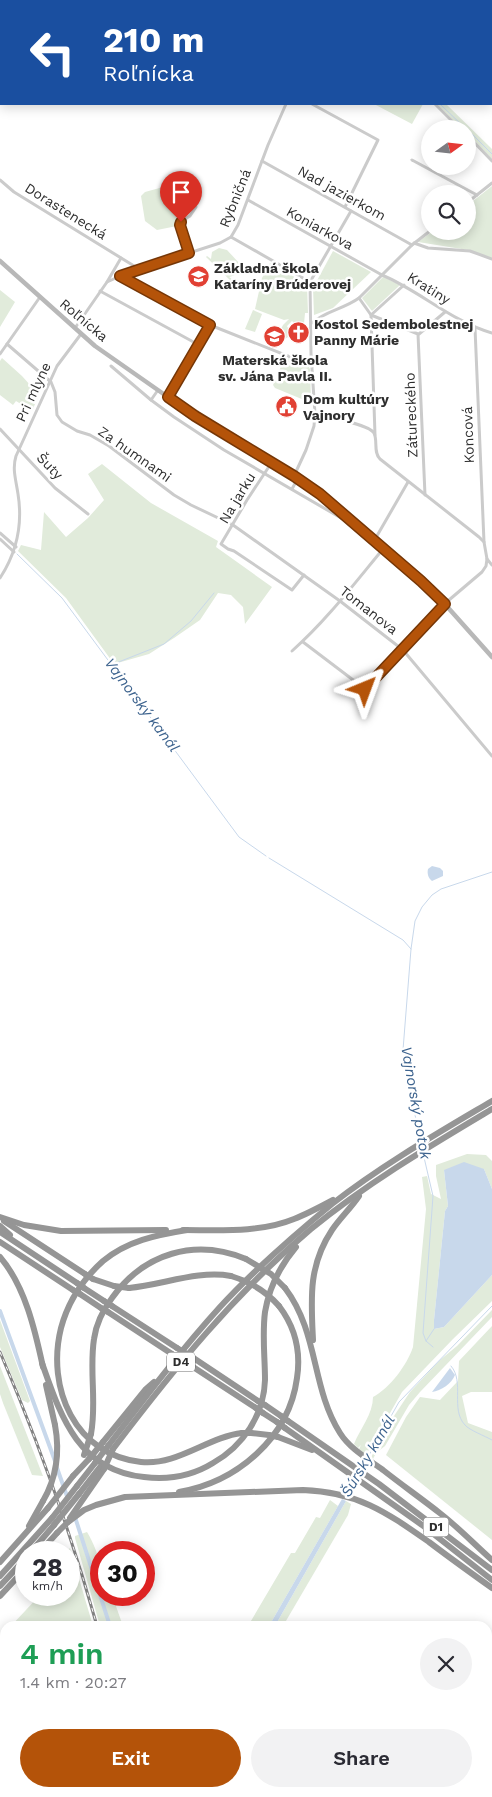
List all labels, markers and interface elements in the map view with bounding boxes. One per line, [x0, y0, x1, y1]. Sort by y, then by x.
text: 210 m [103, 19, 204, 61]
icon: left [20, 20, 85, 85]
text: Roľnícka [103, 61, 194, 86]
north arrow [421, 120, 476, 175]
map controls [421, 120, 476, 240]
street label: Nad jazierkom [295, 162, 389, 224]
street label: Rybničná [216, 166, 254, 230]
pin [160, 171, 202, 222]
icon: arrive [167, 178, 195, 206]
street label: Dorastenecká [22, 179, 110, 243]
button: search [421, 185, 476, 240]
street label: Koniarkova [284, 203, 356, 253]
place label: Základná škola Kataríny Brúderovej [214, 260, 351, 292]
school or university icon: Základná škola Kataríny Brúderovej [186, 264, 210, 288]
street label: Kratiny [405, 269, 454, 308]
street label: Roľnícka [57, 295, 111, 345]
place label: Kostol Sedembolestnej Panny Márie [314, 316, 473, 348]
church icon: Kostol Sedembolestnej Panny Márie [286, 320, 310, 344]
school or university icon: Materská škola sv. Jána Pavla II. [263, 325, 287, 349]
place label: Materská škola sv. Jána Pavla II. [218, 352, 332, 384]
street label: Pri mlyne [12, 360, 54, 424]
street label: Zátureckého [402, 372, 420, 458]
place label: Dom kultúry Vajnory [303, 391, 389, 423]
public building icon: Dom kultúry Vajnory [275, 395, 299, 419]
street label: Koncová [459, 406, 477, 464]
street label: Za humnami [95, 423, 175, 485]
street label: Šuty [34, 449, 67, 483]
street label: Na jarku [216, 470, 258, 526]
street label: Tomanova [337, 583, 401, 637]
water label: Vajnorský kanál [101, 654, 184, 756]
position arrow [338, 662, 390, 714]
water label: Vajnorský potok [397, 1045, 435, 1162]
road number: D4 [167, 1352, 195, 1371]
water label: Šúrsky kanál [336, 1411, 399, 1500]
road number: D1 [424, 1518, 448, 1536]
speed limit sign: 30 [90, 1541, 155, 1606]
text: 28 [32, 1553, 63, 1582]
text: km/h [32, 1579, 63, 1593]
text: 4 min [20, 1636, 104, 1671]
button: close [420, 1638, 472, 1690]
text: 1.4 km · 20:27 [20, 1673, 126, 1692]
button: Exit [20, 1729, 241, 1787]
button: Share [251, 1729, 472, 1787]

